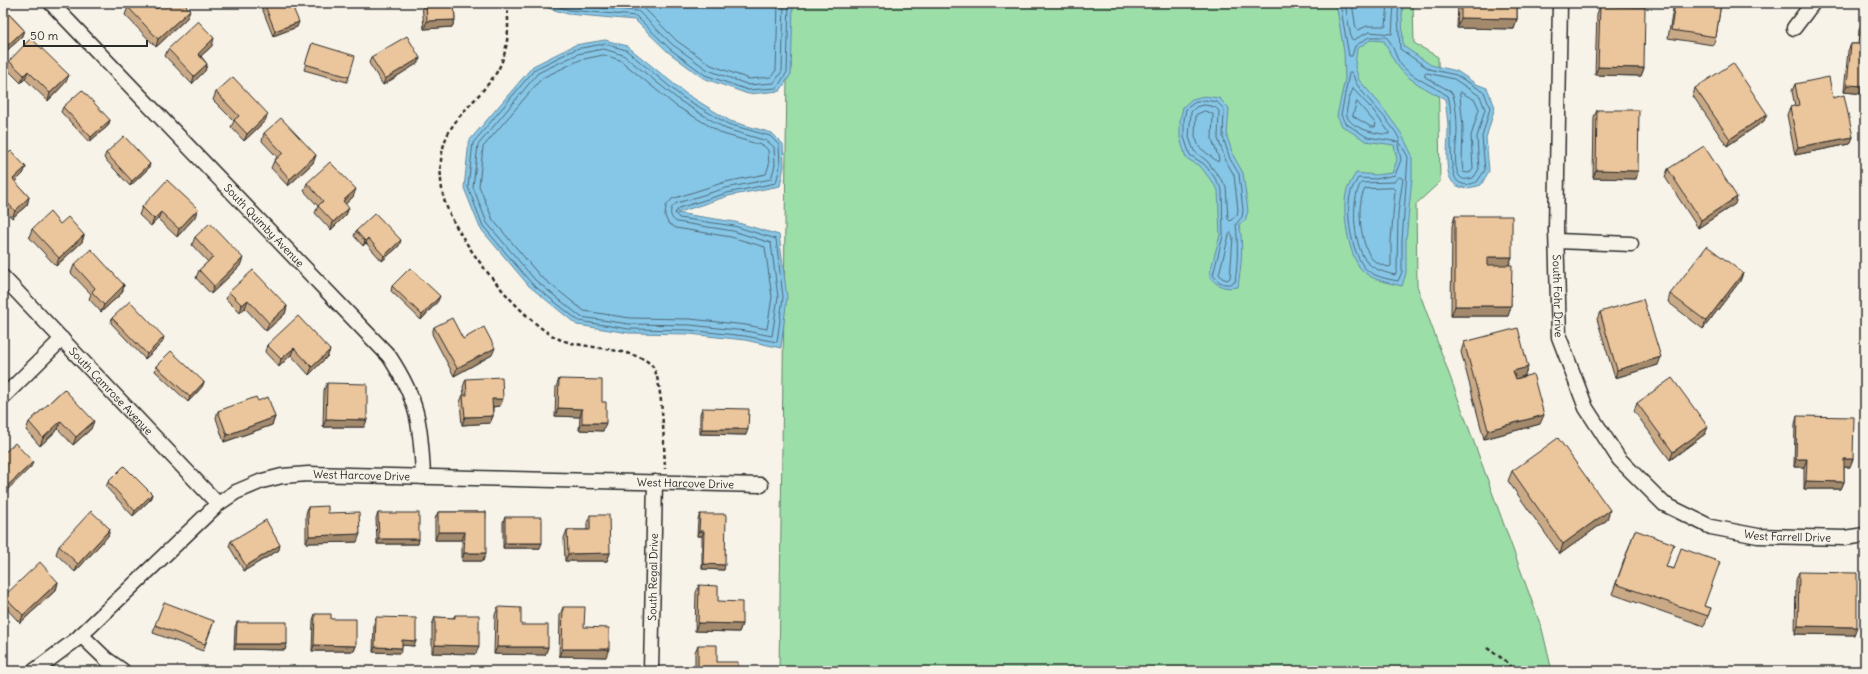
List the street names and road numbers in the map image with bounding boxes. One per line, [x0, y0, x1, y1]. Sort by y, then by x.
street label: South Quimby Avenue [221, 181, 307, 270]
street label: South Fohr Drive [1550, 254, 1566, 338]
street label: South Camrose Avenue [66, 344, 156, 438]
street label: West Harcove Drive [313, 467, 410, 483]
street label: West Harcove Drive [637, 475, 734, 491]
street label: West Farrell Drive [1743, 526, 1831, 545]
street label: South Regal Drive [645, 533, 661, 621]

